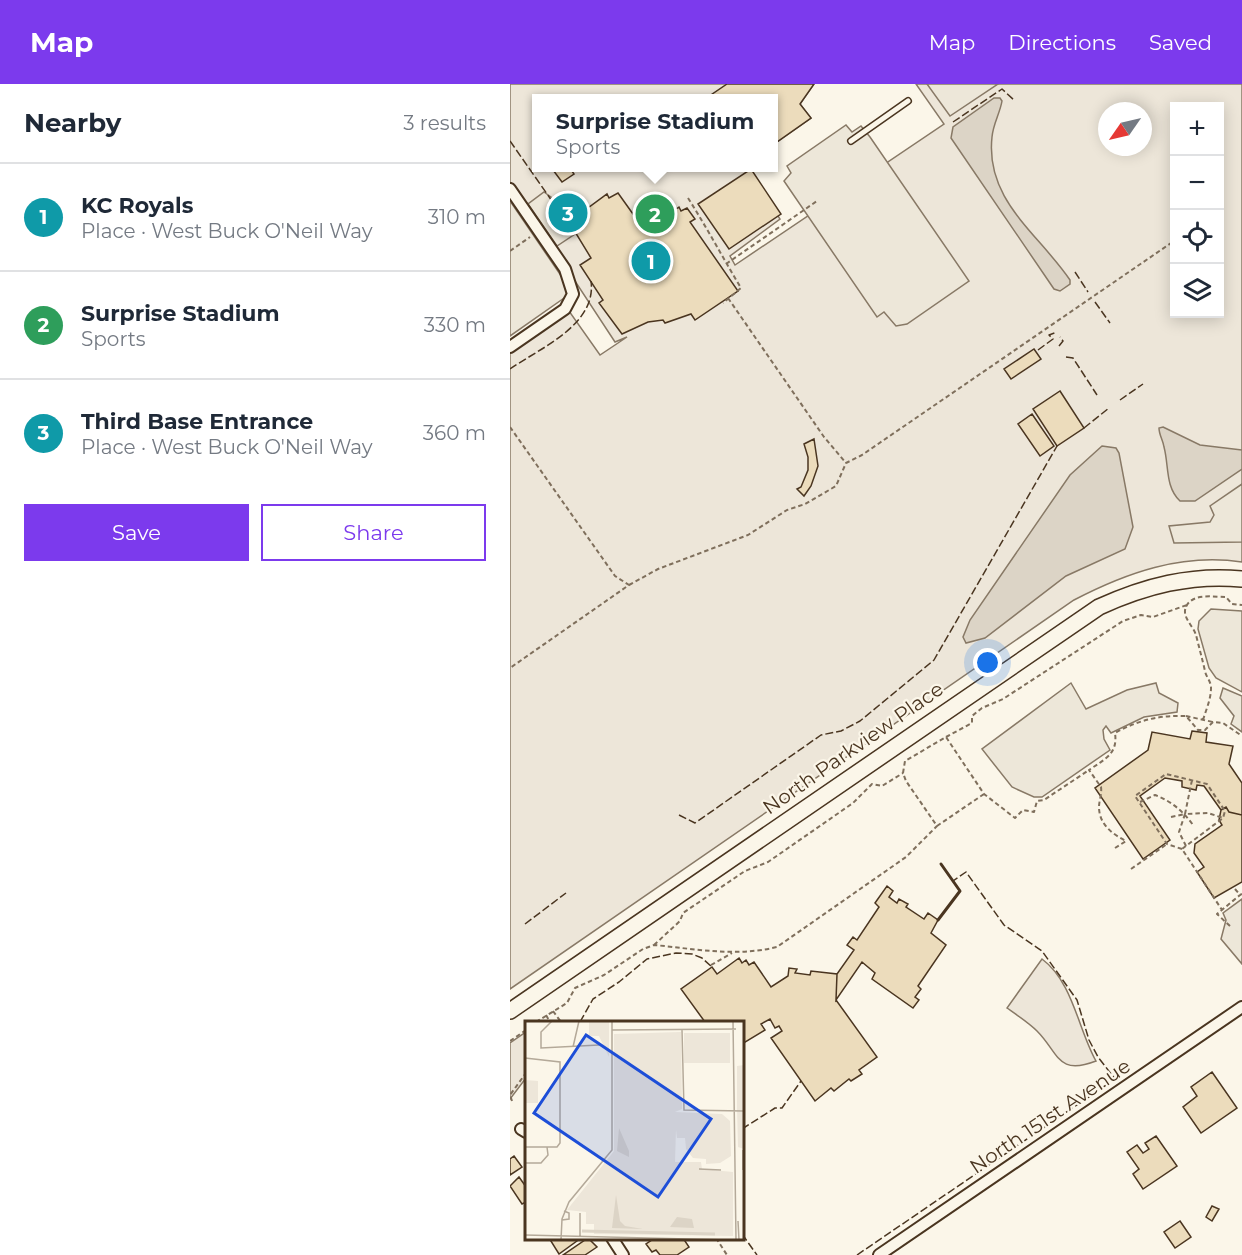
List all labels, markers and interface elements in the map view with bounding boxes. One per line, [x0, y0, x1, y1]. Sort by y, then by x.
text: Map [30, 25, 93, 59]
text: Map [929, 30, 975, 55]
text: Directions [1008, 30, 1116, 55]
text: Saved [1149, 30, 1212, 55]
popup [532, 94, 778, 172]
north arrow [1098, 102, 1152, 156]
map controls [1170, 102, 1224, 318]
button: + [1170, 102, 1224, 156]
text: Nearby [24, 107, 121, 139]
text: Surprise Stadium [556, 108, 754, 135]
text: 3 results [403, 111, 486, 135]
text: Sports [556, 135, 620, 159]
button: − [1170, 156, 1224, 210]
pin: 3 [548, 190, 588, 236]
text: KC Royals [81, 192, 193, 219]
pin: 2 [636, 192, 674, 236]
text: 1 [40, 205, 47, 229]
text: 310 m [428, 205, 486, 229]
button: locate [1170, 210, 1224, 264]
text: Place · West Buck O'Neil Way [81, 219, 373, 243]
pin: 1 [632, 238, 670, 284]
button: layers [1170, 264, 1224, 318]
text: Surprise Stadium [81, 300, 279, 327]
text: 2 [38, 313, 49, 337]
text: 330 m [424, 313, 486, 337]
text: Sports [81, 327, 146, 351]
text: Third Base Entrance [81, 408, 313, 435]
text: 3 [38, 421, 49, 445]
text: 360 m [423, 421, 486, 445]
text: Place · West Buck O'Neil Way [81, 435, 373, 459]
button: Save [24, 504, 249, 561]
button: Share [261, 504, 486, 561]
your location [973, 648, 1002, 677]
street label: North Parkview Place [758, 677, 948, 819]
inset map [525, 1021, 744, 1240]
street label: North 151st Avenue [965, 1053, 1135, 1179]

